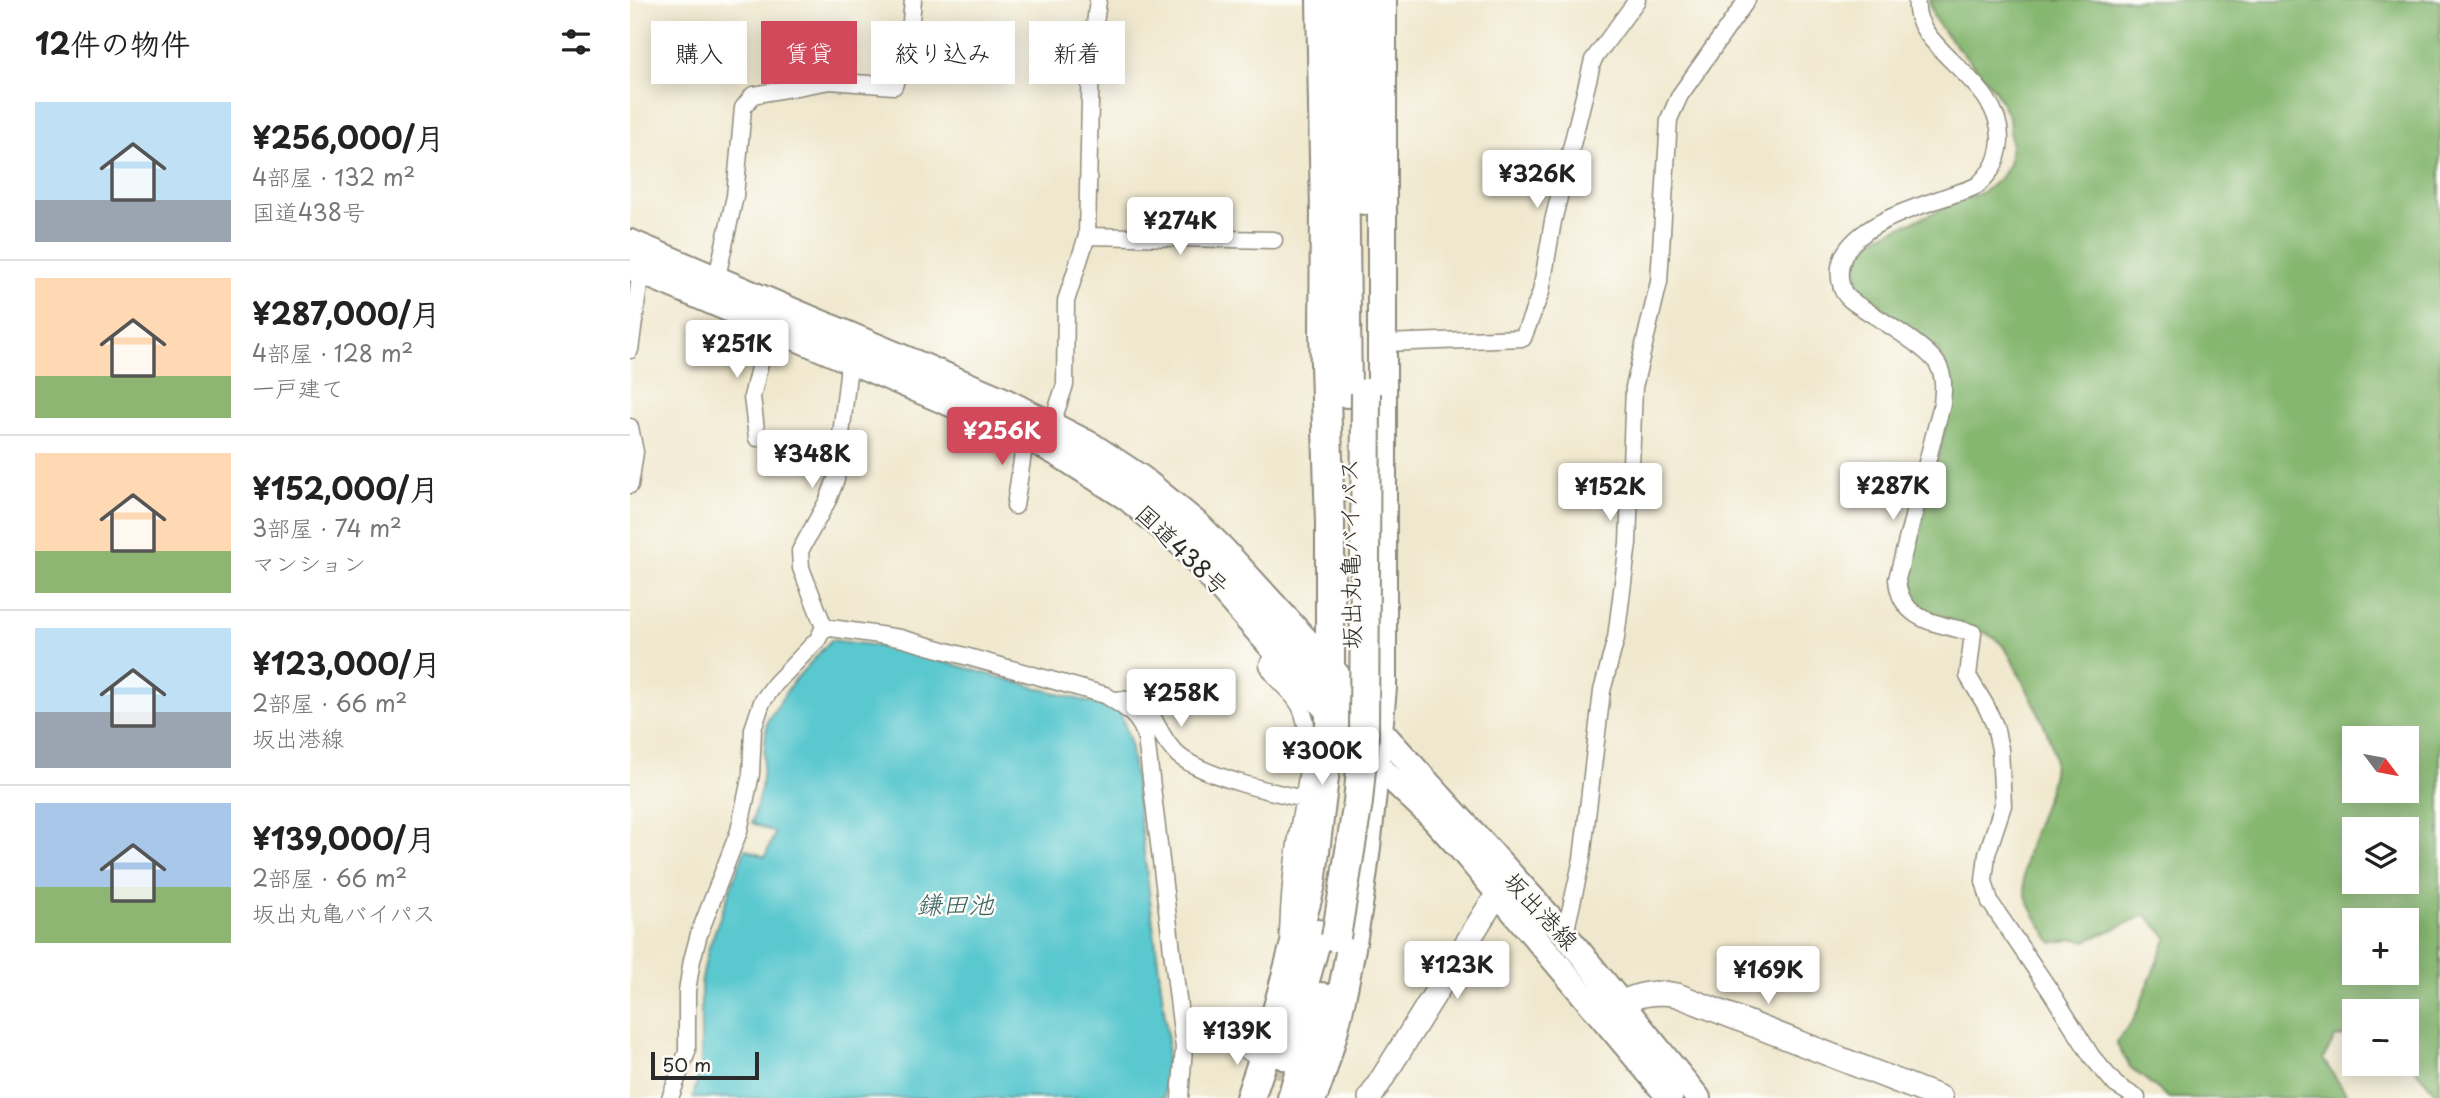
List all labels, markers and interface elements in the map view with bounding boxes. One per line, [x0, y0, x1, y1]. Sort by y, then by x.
text: 12件の物件 [35, 20, 190, 65]
chip: 購入 [651, 21, 747, 84]
chip: 賃貸 [761, 21, 857, 84]
chip: 絞り込み [871, 21, 1015, 84]
chip: 新着 [1029, 21, 1125, 84]
icon: filters [557, 23, 595, 61]
text: ¥256,000/月 [252, 114, 445, 159]
icon: home [91, 130, 175, 214]
pin: ¥326K [1488, 150, 1586, 210]
text: ¥326K [1498, 155, 1576, 190]
text: 4部屋 · 132 m² [252, 159, 415, 194]
text: 国道438号 [252, 194, 365, 229]
pin: ¥274K [1131, 198, 1229, 257]
text: ¥274K [1143, 202, 1217, 237]
text: ¥287,000/月 [252, 290, 441, 335]
icon: home [91, 306, 175, 390]
pin: ¥251K [688, 320, 786, 380]
text: ¥251K [702, 325, 772, 360]
text: 4部屋 · 128 m² [252, 335, 413, 370]
text: 一戸建て [252, 370, 344, 405]
pin: ¥256K [953, 407, 1051, 467]
text: ¥256K [963, 412, 1041, 447]
pin: ¥348K [763, 430, 861, 490]
text: ¥348K [773, 435, 851, 470]
street label: 坂出丸亀バイパス [1329, 458, 1369, 650]
pin: ¥287K [1844, 462, 1942, 522]
pin: ¥152K [1561, 463, 1659, 523]
text: ¥152,000/月 [252, 465, 439, 510]
text: ¥287K [1856, 467, 1930, 502]
text: ¥152K [1574, 468, 1646, 503]
icon: home [91, 481, 175, 565]
street label: 国道438号 [1128, 495, 1238, 603]
text: 3部屋 · 74 m² [252, 510, 402, 545]
text: マンション [252, 545, 366, 580]
text: ¥123,000/月 [252, 640, 441, 685]
icon: home [91, 656, 175, 740]
pin: ¥258K [1132, 670, 1230, 729]
text: ¥258K [1143, 674, 1219, 709]
text: 2部屋 · 66 m² [252, 685, 407, 720]
text: 坂出港線 [252, 720, 344, 755]
north arrow [2342, 726, 2418, 803]
map controls [2342, 726, 2419, 1076]
pin: ¥300K [1273, 728, 1371, 787]
text: ¥300K [1282, 732, 1362, 767]
text: ¥139,000/月 [252, 815, 436, 860]
button: layers [2342, 817, 2419, 894]
icon: home [91, 831, 175, 915]
text: 2部屋 · 66 m² [252, 860, 407, 895]
street label: 坂出港線 [1496, 863, 1588, 957]
water label: 鎌田池 [916, 884, 995, 923]
text: 坂出丸亀バイパス [252, 895, 436, 930]
button: + [2342, 908, 2419, 985]
pin: ¥123K [1408, 942, 1506, 1001]
text: ¥123K [1420, 946, 1494, 981]
pin: ¥169K [1719, 946, 1817, 1006]
text: ¥169K [1733, 951, 1803, 986]
button: − [2342, 999, 2419, 1076]
pin: ¥139K [1188, 1007, 1286, 1067]
text: ¥139K [1202, 1012, 1272, 1047]
scale bar [651, 1049, 760, 1081]
text: 50 m [662, 1050, 711, 1078]

